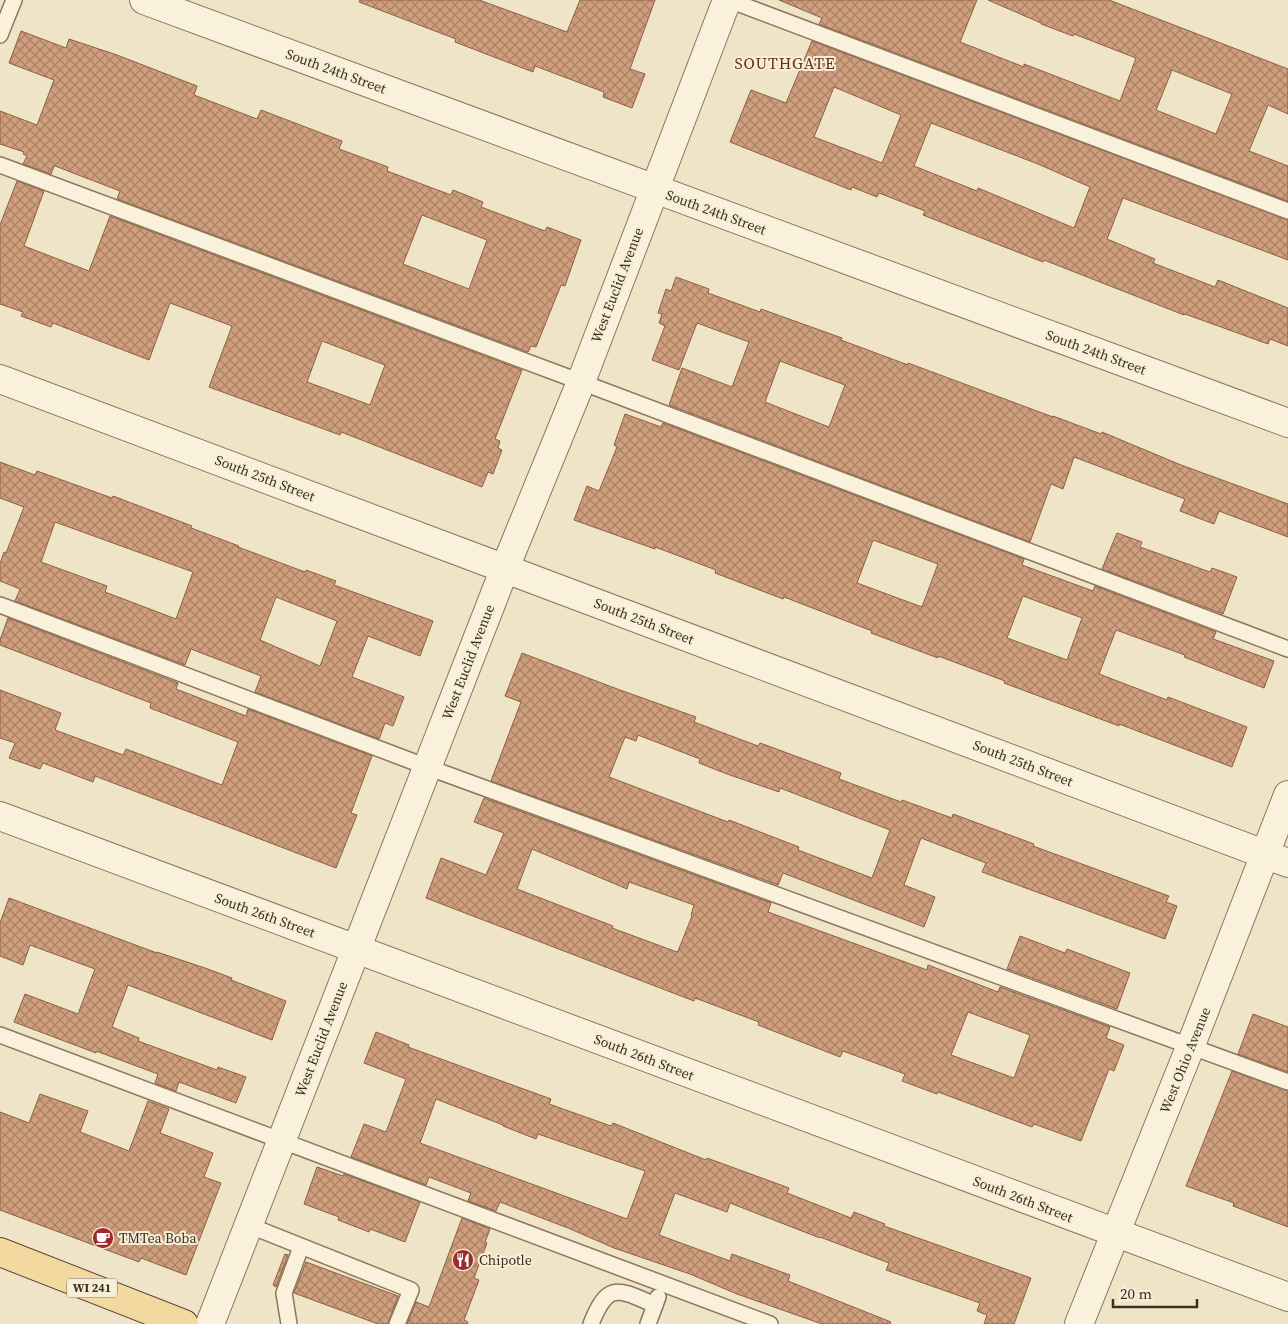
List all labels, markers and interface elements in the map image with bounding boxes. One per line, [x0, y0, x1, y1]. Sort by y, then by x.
street label: South 24th Street [283, 44, 389, 99]
district label: SOUTHGATE [734, 52, 836, 74]
street label: South 24th Street [663, 185, 769, 240]
street label: West Euclid Avenue [586, 224, 648, 346]
street label: South 24th Street [1043, 325, 1149, 380]
street label: South 25th Street [212, 450, 318, 506]
street label: South 25th Street [591, 593, 697, 649]
street label: West Euclid Avenue [437, 601, 499, 723]
street label: South 25th Street [970, 735, 1076, 791]
street label: South 26th Street [212, 888, 318, 943]
street label: West Euclid Avenue [290, 978, 352, 1100]
street label: West Ohio Avenue [1155, 1004, 1215, 1116]
street label: South 26th Street [591, 1029, 697, 1085]
street label: South 26th Street [970, 1171, 1076, 1227]
cafe icon: TMTea Boba [91, 1226, 115, 1250]
place label: TMTea Boba [119, 1228, 197, 1248]
restaurant icon: Chipotle [451, 1248, 475, 1272]
place label: Chipotle [479, 1250, 532, 1270]
scale bar [1113, 1276, 1197, 1308]
road number: WI 241 [67, 1278, 117, 1298]
text: 20 m [1120, 1283, 1152, 1304]

